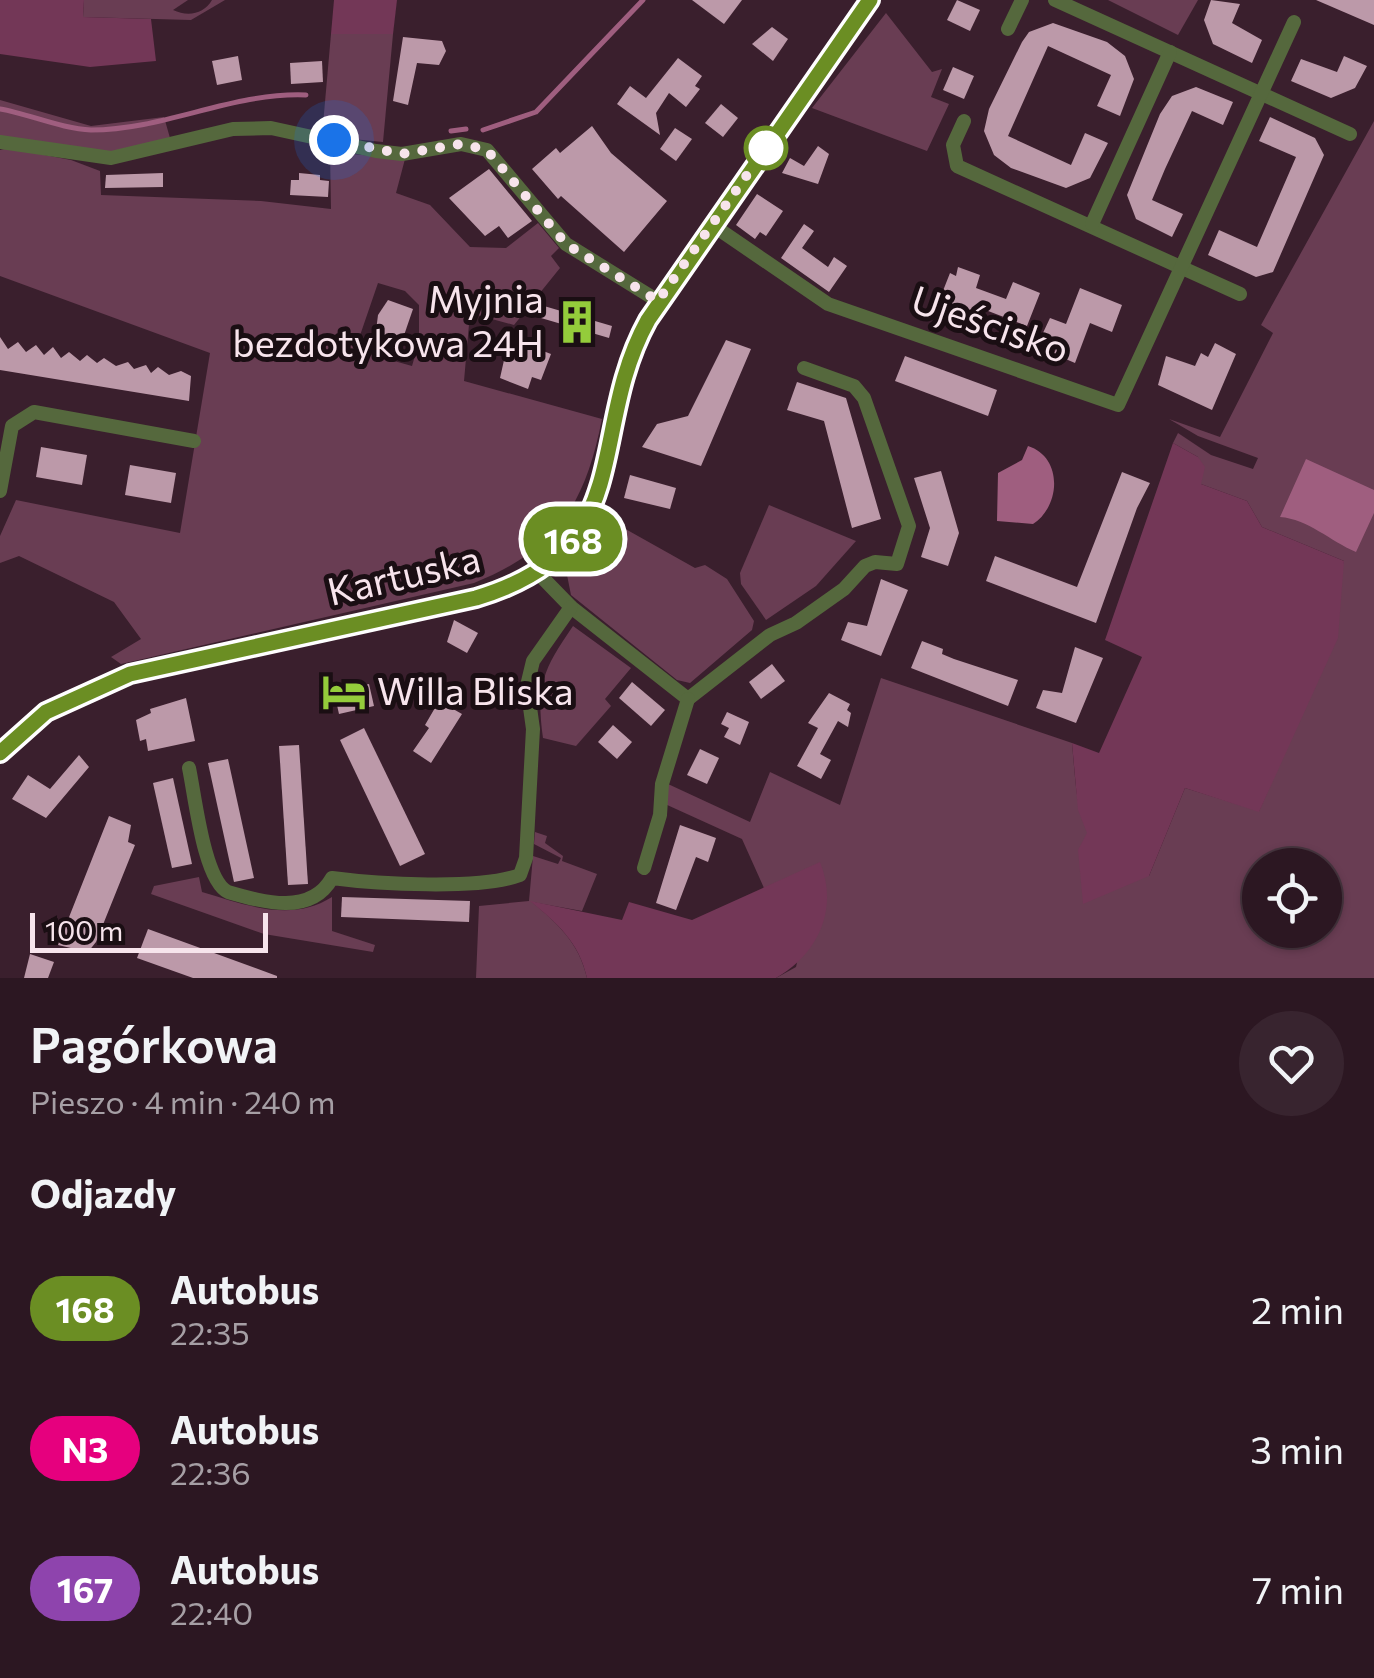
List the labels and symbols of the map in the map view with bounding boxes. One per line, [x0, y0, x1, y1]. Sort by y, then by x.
your location [309, 115, 359, 165]
unlabelled marker [745, 127, 787, 169]
place label: Myjnia bezdotykowa 24H [232, 274, 544, 365]
street label: Ujeścisko [906, 274, 1076, 371]
building icon: Myjnia bezdotykowa 24H [553, 298, 601, 346]
line badge: 168 [516, 506, 630, 572]
street label: Kartuska [323, 533, 484, 614]
place label: Willa Bliska [377, 666, 574, 713]
hotel icon: Willa Bliska [320, 668, 368, 716]
scale bar [30, 908, 268, 953]

